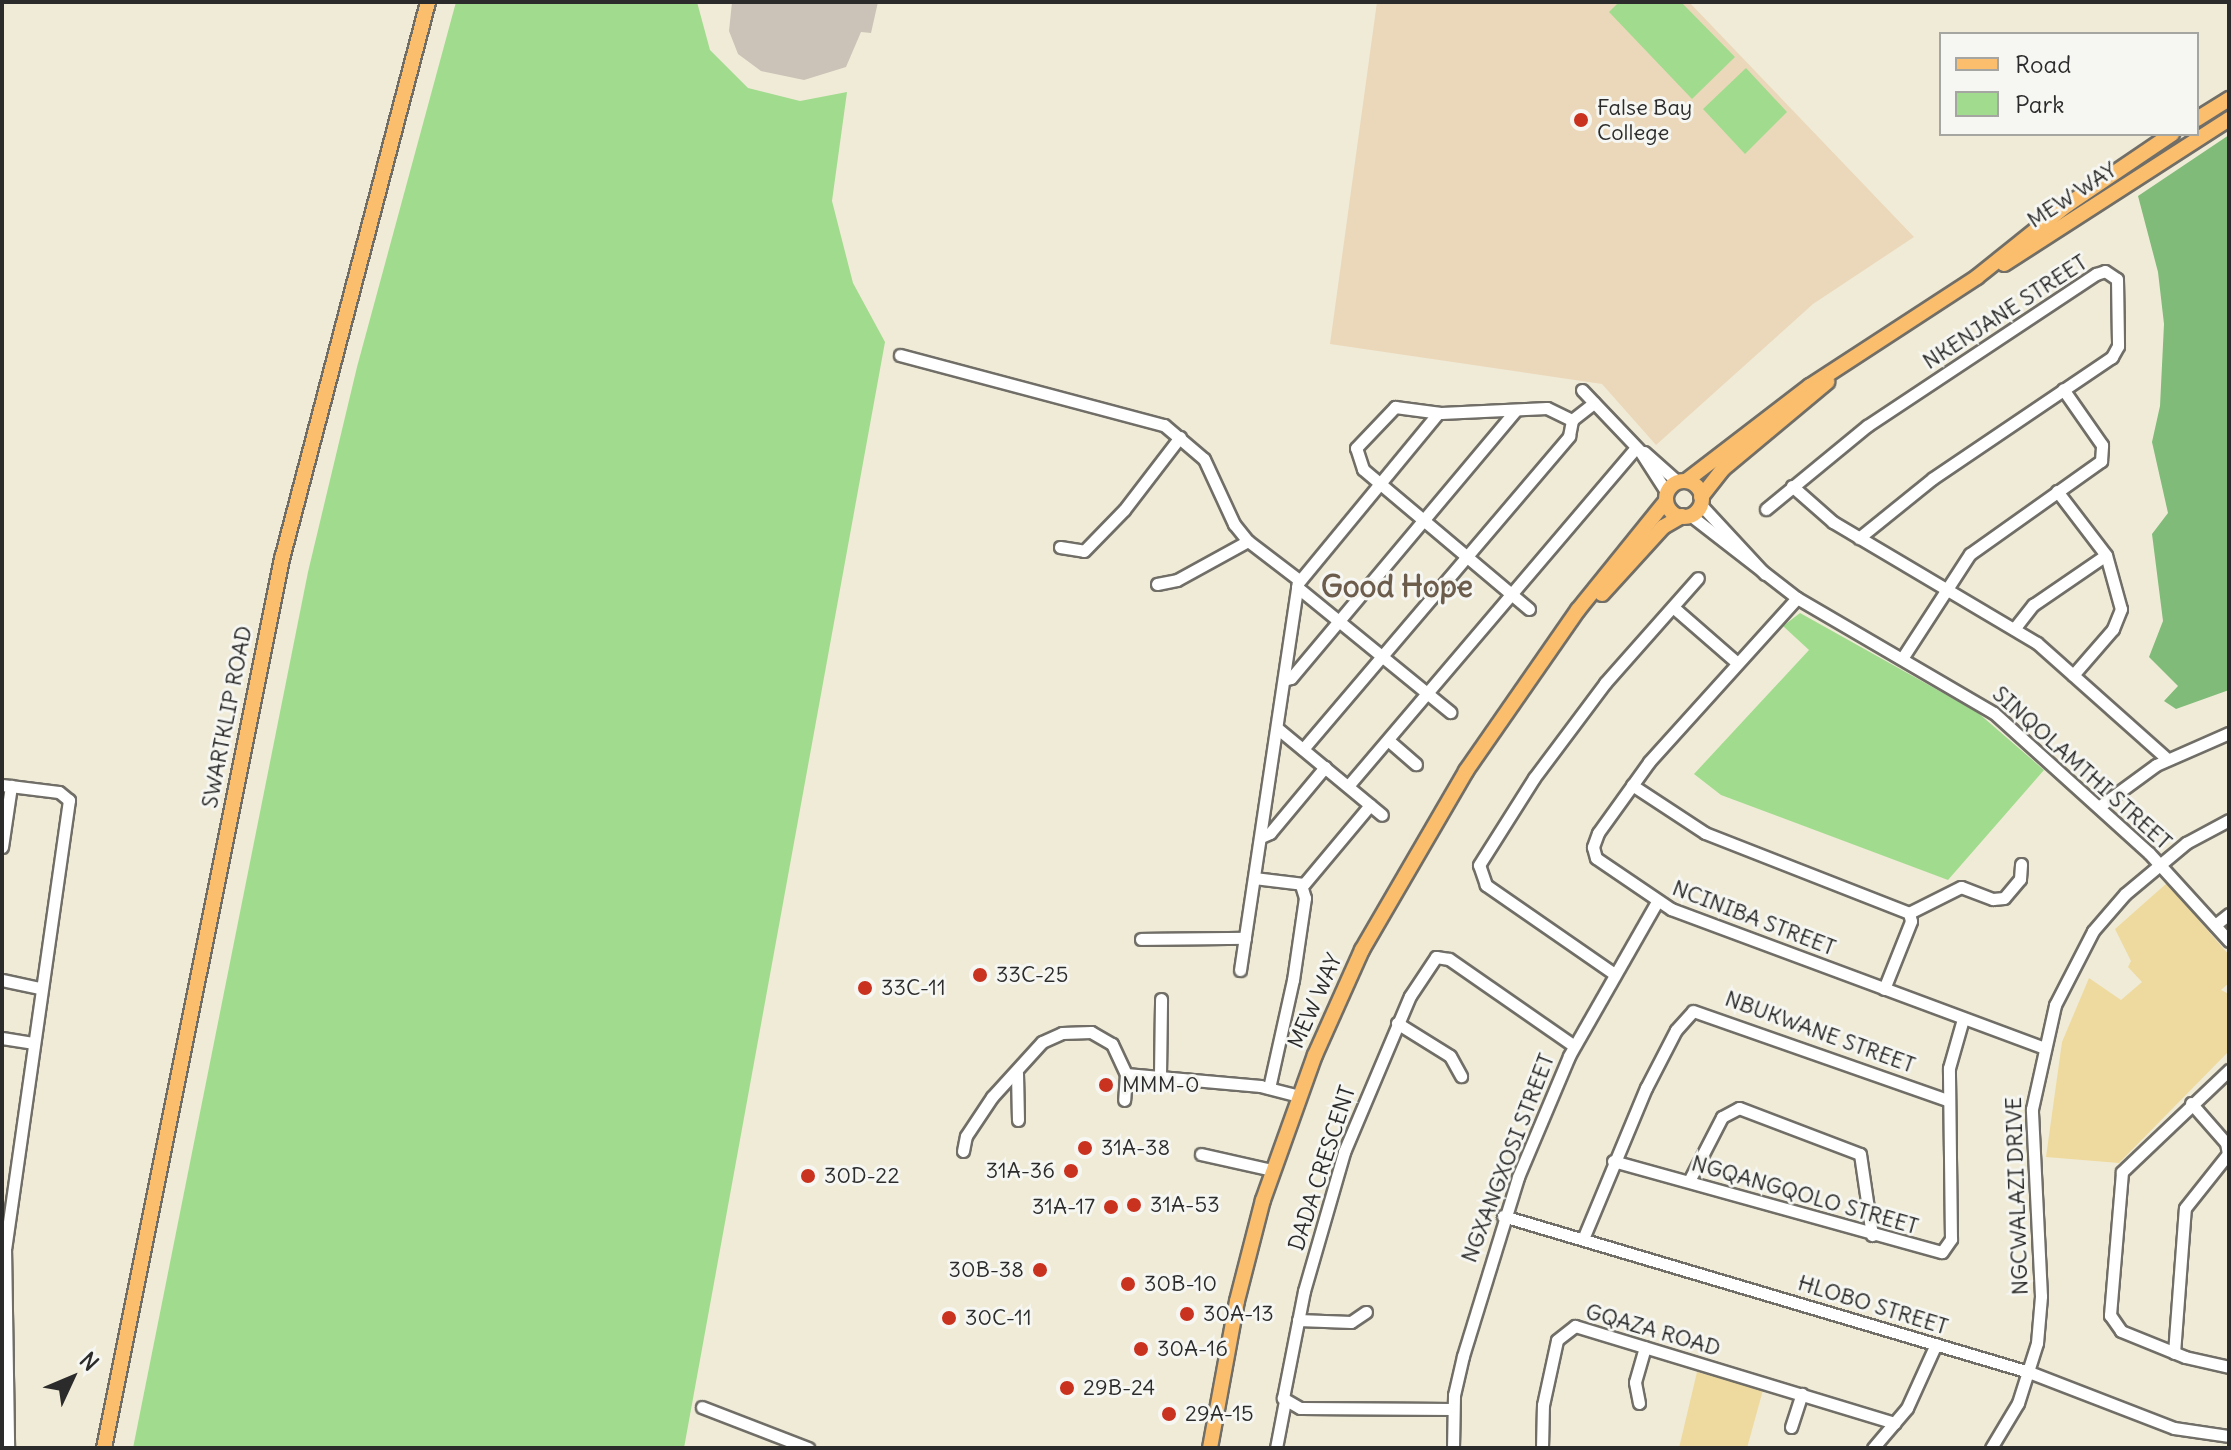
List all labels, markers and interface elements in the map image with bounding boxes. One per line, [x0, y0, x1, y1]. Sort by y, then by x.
legend [1939, 32, 2199, 136]
text: Road [2015, 49, 2071, 79]
text: Park [2015, 89, 2065, 119]
place label: False Bay College [1597, 94, 1692, 146]
marker: False Bay College [1572, 111, 1590, 129]
street label: MEW WAY [2023, 156, 2121, 234]
street label: NKENJANE STREET [1918, 249, 2092, 375]
district label: Good Hope [1321, 568, 1473, 604]
street label: SWARTKLIP ROAD [196, 624, 258, 810]
street label: SINQOLAMTHI STREET [1987, 681, 2177, 855]
street label: NCINIBA STREET [1669, 875, 1839, 961]
street label: MEW WAY [1282, 950, 1348, 1052]
place label: 33C-25 [996, 962, 1068, 988]
marker: 33C-25 [971, 966, 989, 984]
place label: 33C-11 [881, 975, 946, 1001]
marker: 33C-11 [856, 979, 874, 997]
street label: NBUKWANE STREET [1721, 985, 1919, 1079]
street label: NGXANGXOSI STREET [1456, 1050, 1560, 1266]
place label: MMM-0 [1122, 1072, 1199, 1098]
marker: MMM-0 [1097, 1076, 1115, 1094]
street label: DADA CRESCENT [1283, 1082, 1361, 1254]
street label: NGCWALAZI DRIVE [2000, 1096, 2034, 1296]
place label: 31A-38 [1101, 1135, 1170, 1161]
marker: 31A-38 [1076, 1139, 1094, 1157]
street label: NGQANGQOLO STREET [1688, 1150, 1922, 1240]
place label: 31A-36 [986, 1158, 1055, 1184]
marker: 31A-36 [1062, 1162, 1080, 1180]
place label: 30D-22 [824, 1163, 899, 1189]
marker: 30D-22 [799, 1167, 817, 1185]
place label: 31A-53 [1150, 1192, 1220, 1218]
place label: 31A-17 [1032, 1194, 1095, 1220]
marker: 31A-53 [1125, 1196, 1143, 1214]
marker: 31A-17 [1102, 1198, 1120, 1216]
place label: 30B-38 [948, 1257, 1024, 1283]
marker: 30B-38 [1031, 1261, 1049, 1279]
street label: HLOBO STREET [1795, 1270, 1951, 1340]
place label: 30B-10 [1144, 1271, 1217, 1297]
marker: 30B-10 [1119, 1275, 1137, 1293]
street label: GQAZA ROAD [1583, 1298, 1723, 1362]
place label: 30A-13 [1203, 1301, 1274, 1327]
place label: 30C-11 [965, 1305, 1032, 1331]
marker: 30A-13 [1178, 1305, 1196, 1323]
marker: 30C-11 [940, 1309, 958, 1327]
place label: 30A-16 [1157, 1336, 1228, 1362]
north arrow [32, 1338, 112, 1418]
marker: 30A-16 [1132, 1340, 1150, 1358]
text: N [74, 1346, 105, 1377]
place label: 29B-24 [1083, 1375, 1155, 1401]
marker: 29B-24 [1058, 1379, 1076, 1397]
place label: 29A-15 [1185, 1401, 1254, 1427]
marker: 29A-15 [1160, 1405, 1178, 1423]

